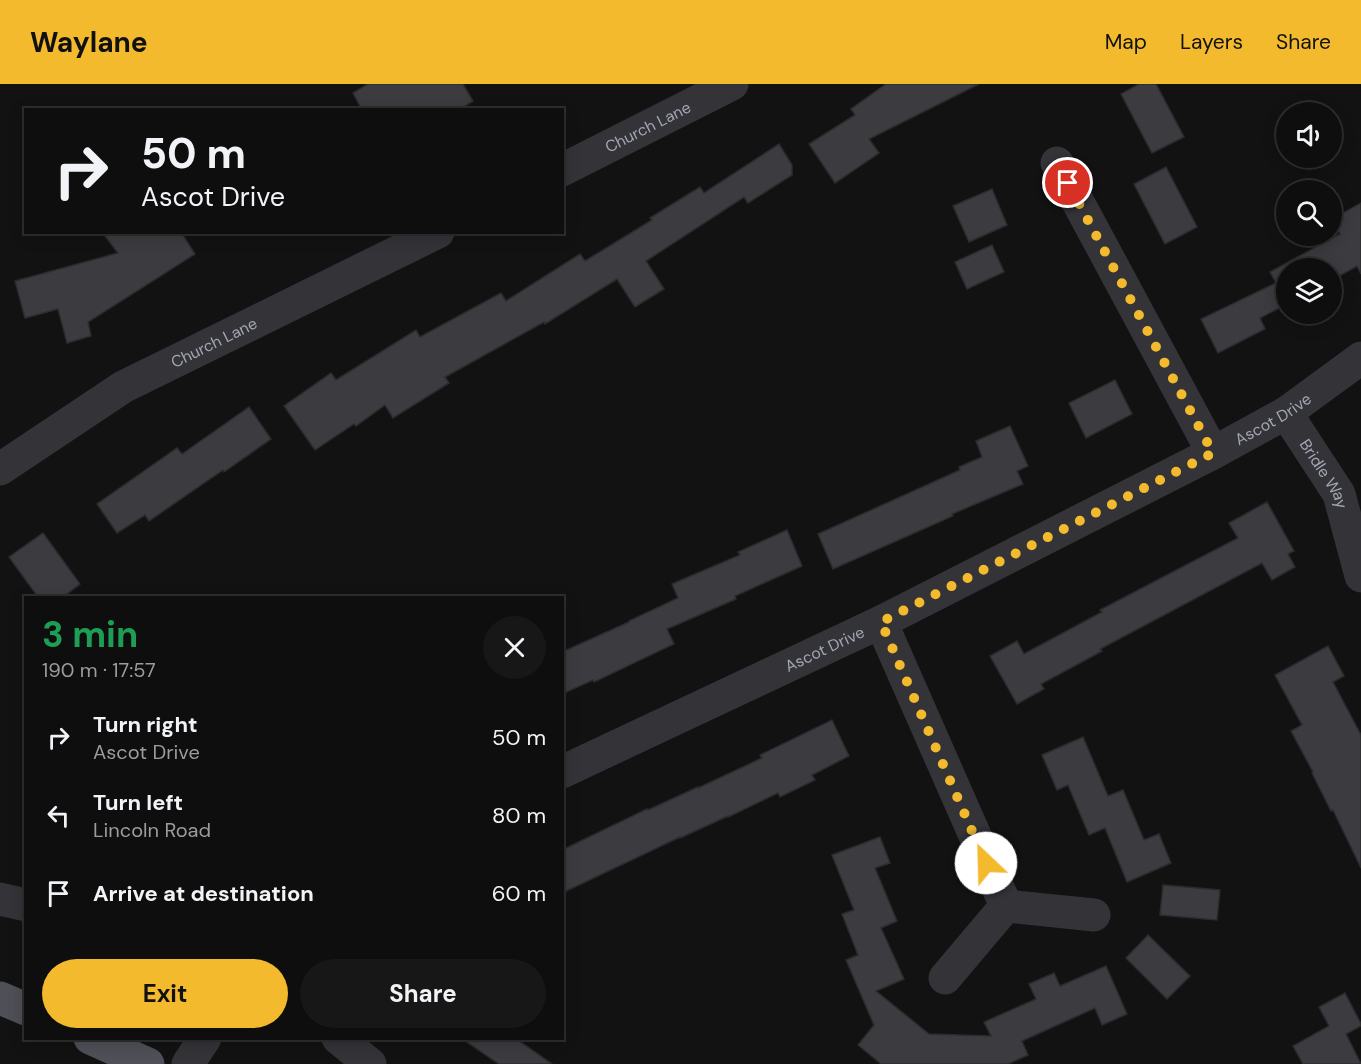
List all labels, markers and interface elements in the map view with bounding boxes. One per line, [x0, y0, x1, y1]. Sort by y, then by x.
text: Waylane [30, 24, 148, 61]
text: Map [1105, 28, 1147, 56]
text: Layers [1180, 28, 1243, 56]
text: Share [1276, 28, 1331, 56]
street label: Church Lane [601, 97, 694, 158]
map controls [1276, 102, 1342, 324]
button: sound [1276, 102, 1342, 168]
text: 50 m [141, 126, 246, 181]
icon: right [42, 132, 120, 210]
pin [1042, 157, 1093, 208]
icon: arrive [1051, 166, 1084, 199]
text: Ascot Drive [141, 179, 285, 214]
button: search [1276, 180, 1342, 246]
button: layers [1276, 258, 1342, 324]
street label: Church Lane [167, 313, 261, 373]
street label: Ascot Drive [1231, 388, 1315, 450]
street label: Bridle Way [1295, 435, 1352, 511]
text: 3 min [42, 611, 138, 658]
button: close [483, 616, 546, 679]
street label: Ascot Drive [782, 621, 868, 677]
text: 190 m · 17:57 [42, 657, 156, 683]
text: Turn right [93, 710, 198, 739]
icon: right [42, 721, 75, 754]
text: 50 m [492, 723, 546, 752]
text: Ascot Drive [93, 739, 200, 765]
text: Turn left [93, 788, 183, 817]
icon: left [42, 799, 75, 832]
text: 80 m [492, 801, 546, 830]
text: Lincoln Road [93, 817, 211, 843]
position arrow [954, 831, 1018, 895]
icon: arrive [42, 877, 75, 910]
text: Arrive at destination [93, 879, 314, 908]
text: 60 m [492, 879, 546, 908]
button: Exit [42, 959, 288, 1028]
button: Share [300, 959, 546, 1028]

